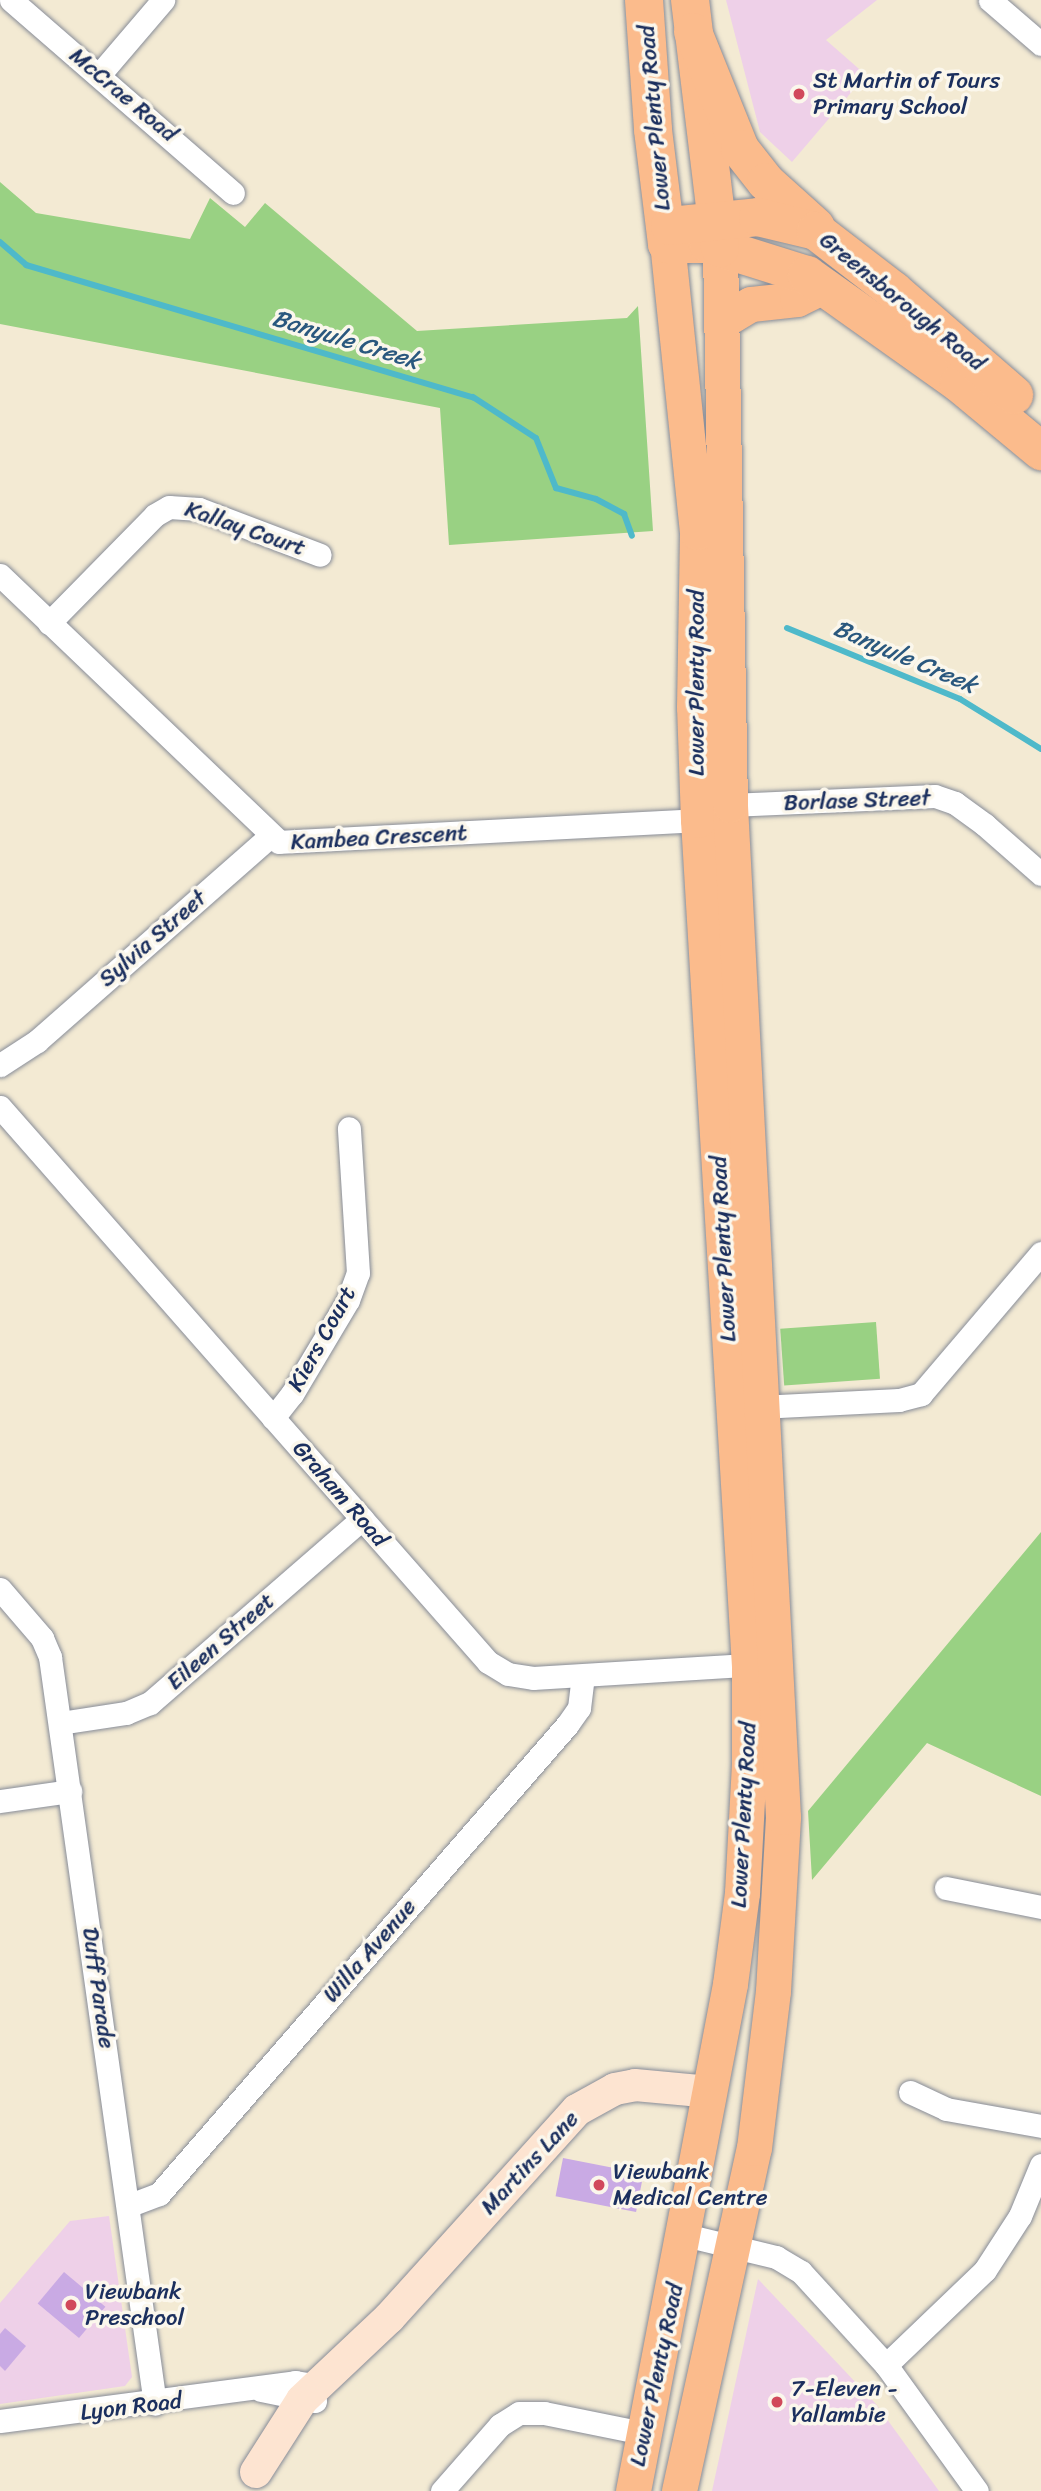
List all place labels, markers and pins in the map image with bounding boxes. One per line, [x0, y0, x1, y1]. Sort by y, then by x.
place label: St Martin of Tours Primary School [813, 67, 1001, 121]
marker: St Martin of Tours Primary School [791, 86, 807, 102]
place label: Viewbank Medical Centre [613, 2158, 767, 2212]
marker: Viewbank Medical Centre [591, 2177, 607, 2193]
place label: Viewbank Preschool [85, 2278, 184, 2332]
marker: Viewbank Preschool [63, 2297, 79, 2313]
place label: 7-Eleven - Yallambie [791, 2375, 898, 2429]
marker: 7-Eleven - Yallambie [769, 2394, 785, 2410]

